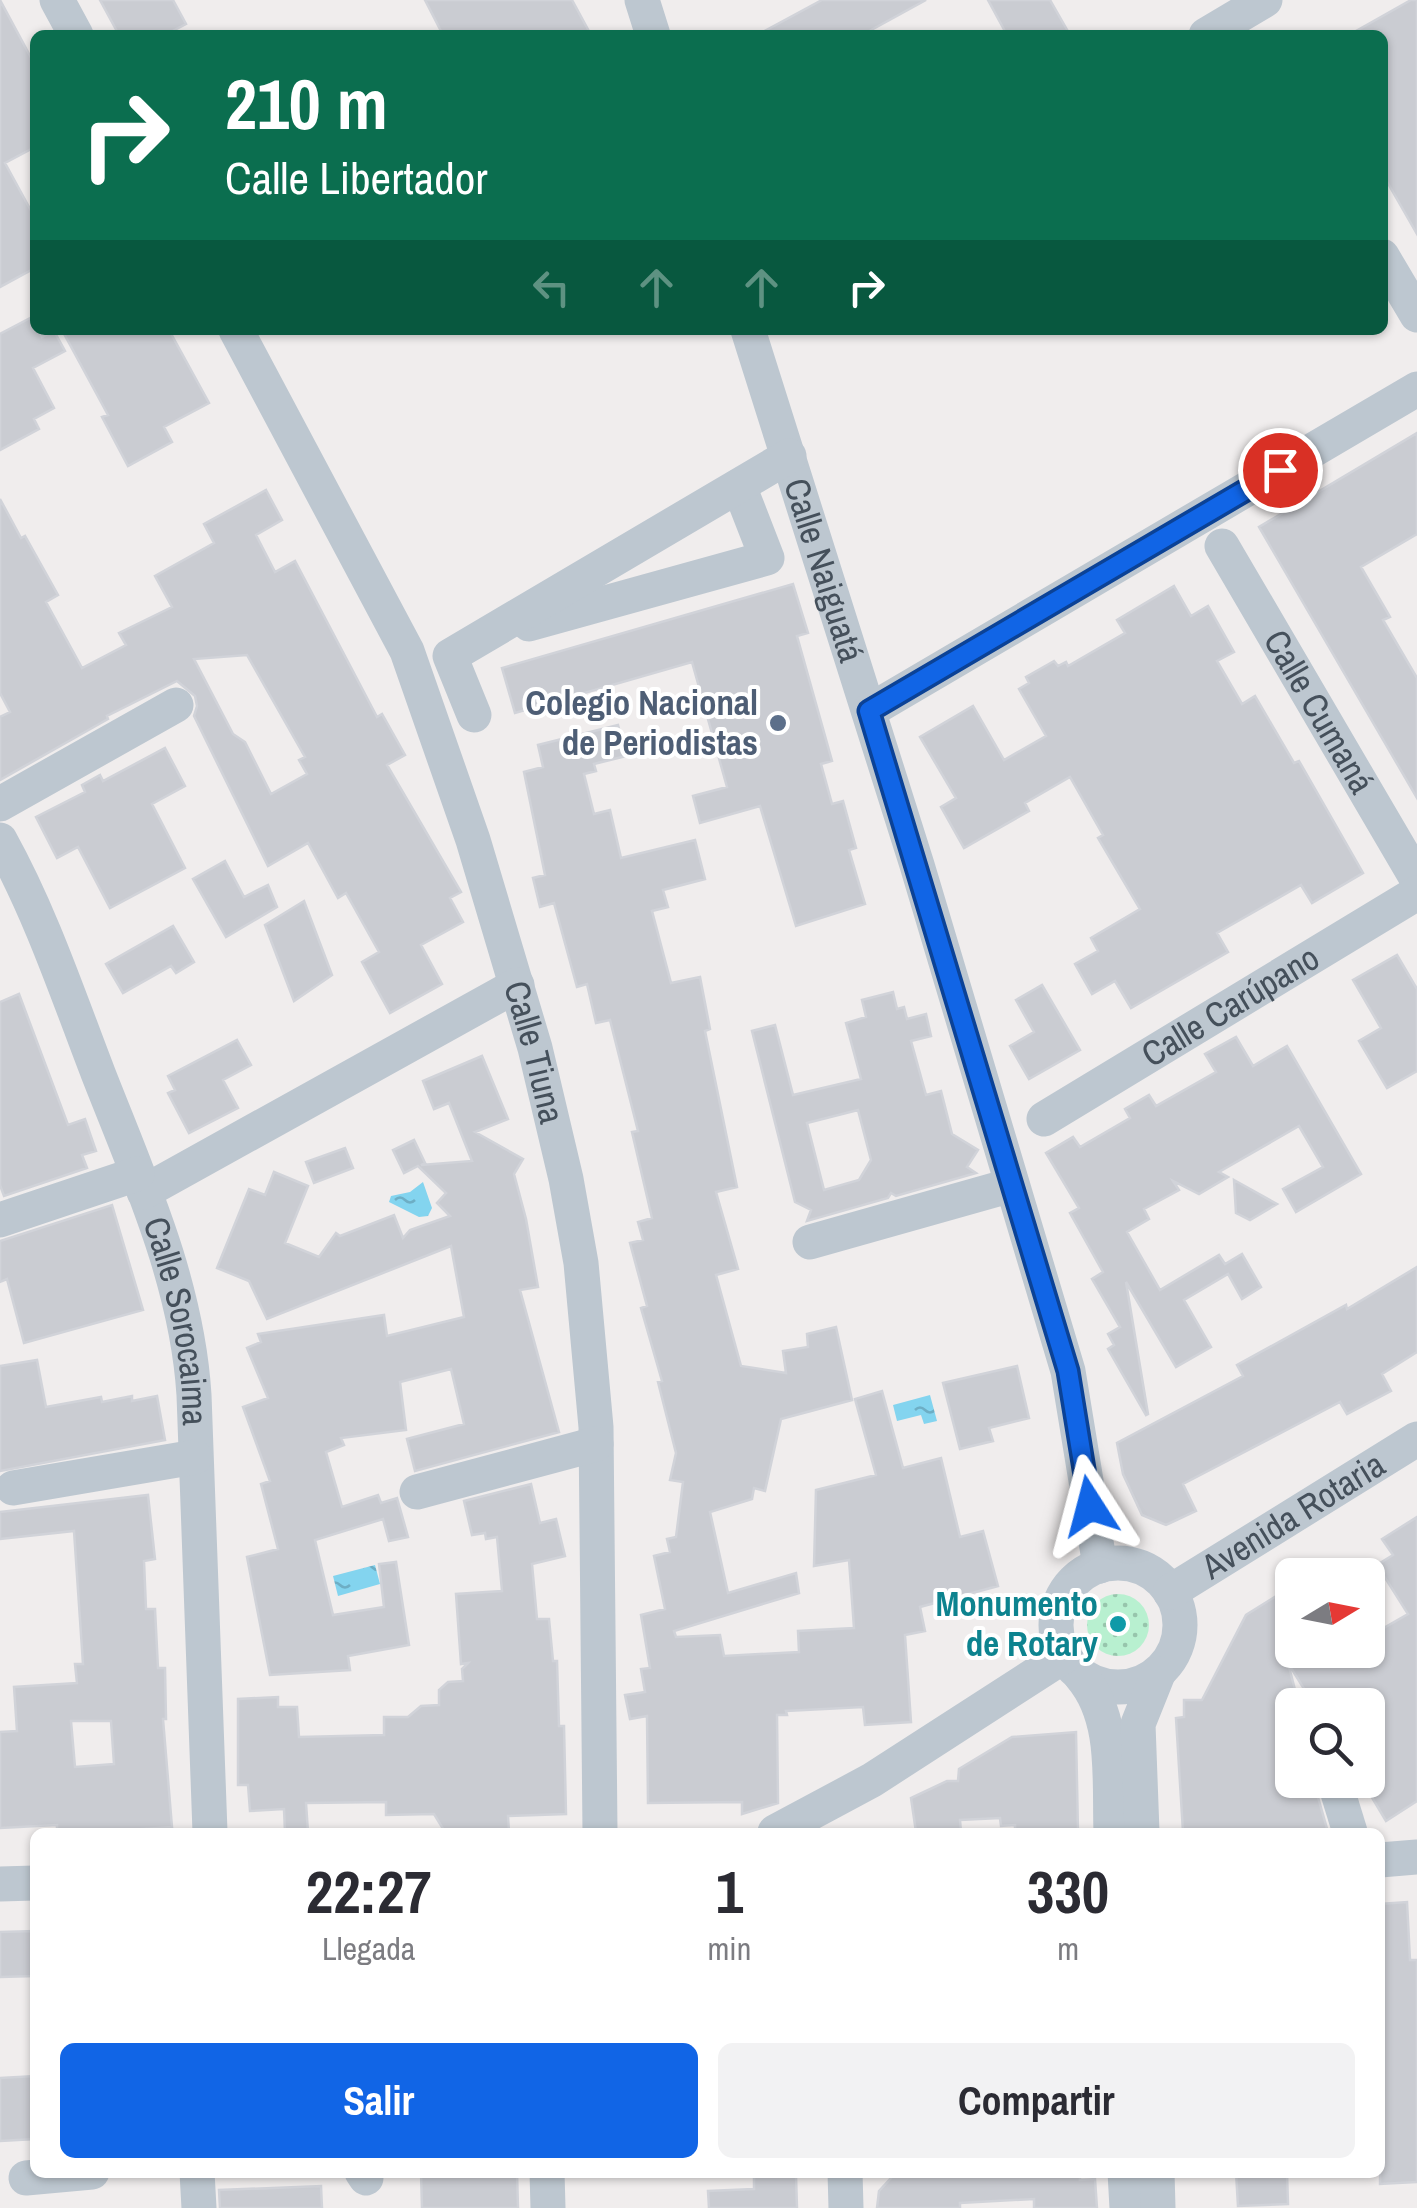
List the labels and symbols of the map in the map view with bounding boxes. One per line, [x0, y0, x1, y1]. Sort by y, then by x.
pin [1238, 428, 1323, 513]
street label: Calle Naiguatá [773, 473, 875, 668]
street label: Calle Cumaná [1253, 621, 1386, 802]
place label: Colegio Nacional de Periodistas [525, 679, 758, 766]
marker: Colegio Nacional de Periodistas [767, 712, 789, 734]
street label: Calle Carúpano [1133, 934, 1328, 1077]
street label: Calle Tiuna [493, 975, 576, 1128]
street label: Calle Sorocaima [133, 1211, 219, 1426]
street label: Avenida Rotaria [1192, 1441, 1393, 1590]
position arrow [1038, 1454, 1142, 1558]
north arrow [1275, 1558, 1385, 1668]
place label: Monumento de Rotary [935, 1580, 1098, 1667]
marker: Monumento de Rotary [1107, 1613, 1129, 1635]

